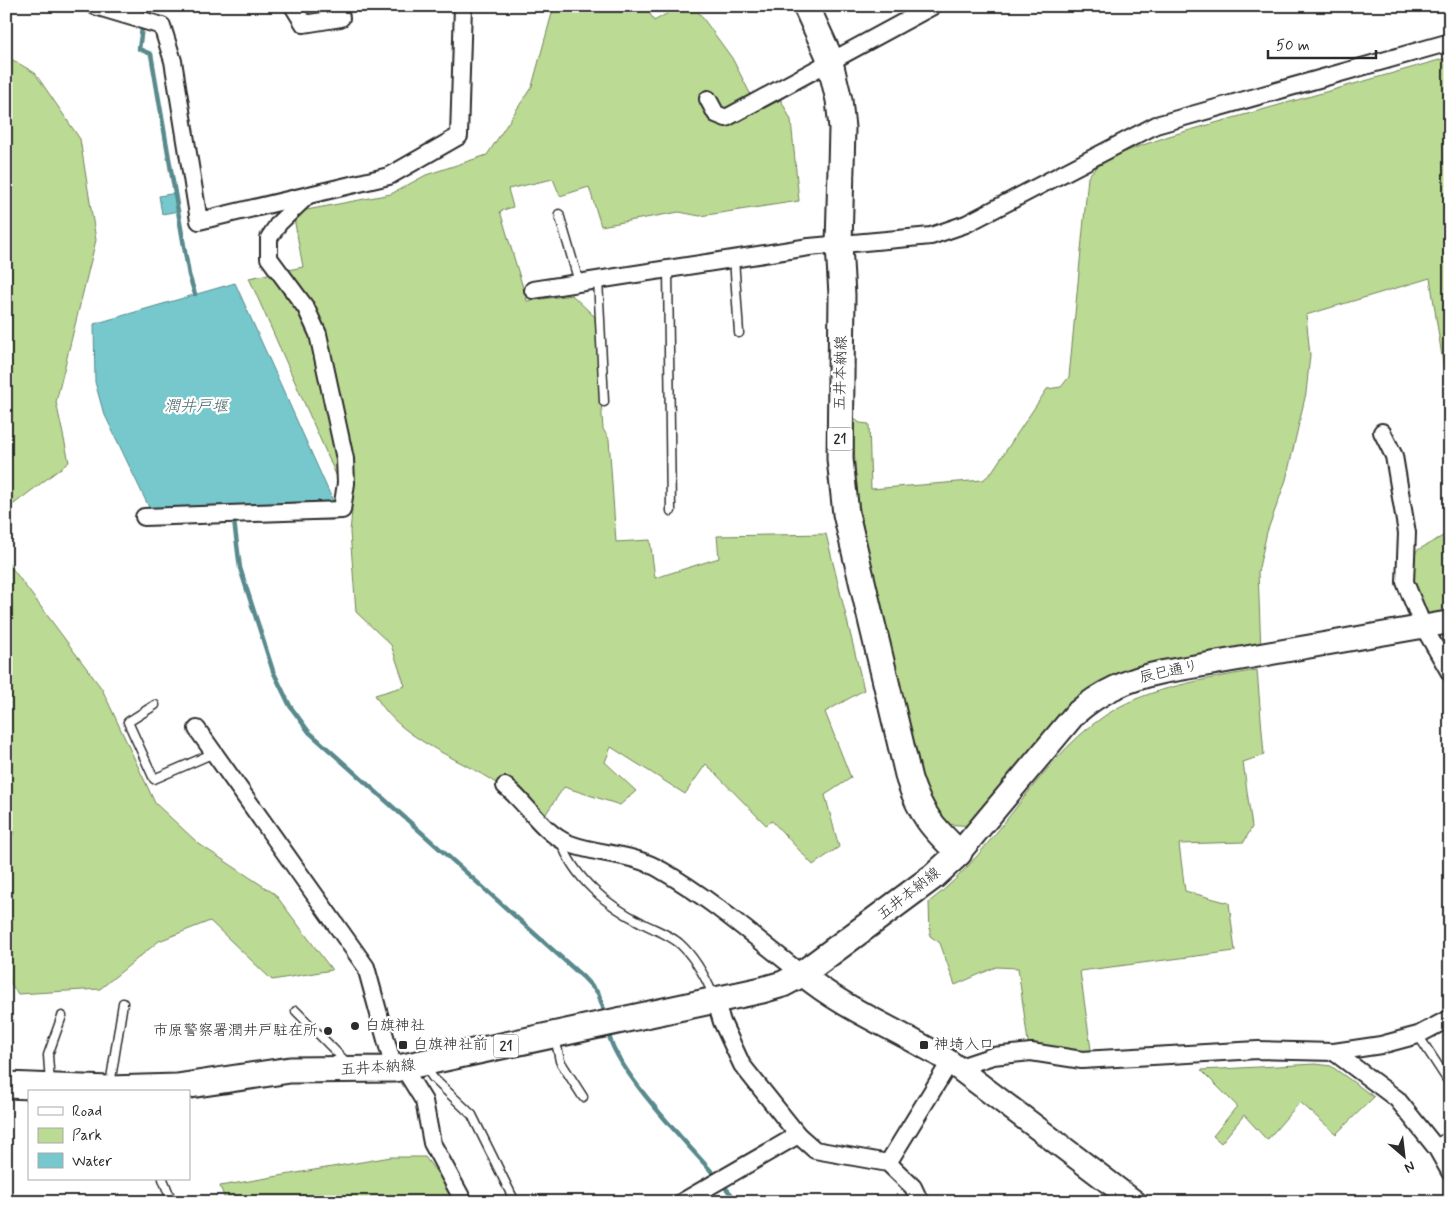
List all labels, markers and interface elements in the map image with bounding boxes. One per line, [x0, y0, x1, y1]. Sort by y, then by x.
scale bar [1268, 28, 1376, 60]
text: 50 m [1276, 36, 1310, 56]
street label: 五井本納線 [830, 335, 852, 411]
water label: 潤井戸堰 [164, 396, 230, 417]
road number: 21 [828, 428, 852, 450]
street label: 辰巳通り [1138, 656, 1200, 688]
street label: 五井本納線 [873, 863, 945, 925]
place label: 白旗神社 [365, 1016, 425, 1036]
marker: 白旗神社 [349, 1020, 361, 1032]
place label: 市原警察署潤井戸駐在所 [153, 1021, 318, 1041]
marker: 市原警察署潤井戸駐在所 [322, 1025, 334, 1037]
road number: 21 [494, 1034, 518, 1058]
place label: 白旗神社前 [413, 1035, 488, 1055]
place label: 神埼入口 [934, 1035, 994, 1055]
marker: 白旗神社前 [397, 1039, 409, 1051]
marker: 神埼入口 [918, 1039, 930, 1051]
street label: 五井本納線 [340, 1055, 416, 1081]
legend [28, 1090, 190, 1180]
text: Road [72, 1102, 102, 1122]
text: Park [72, 1126, 102, 1146]
north arrow [1378, 1130, 1428, 1180]
text: Water [72, 1152, 112, 1172]
text: N [1401, 1156, 1418, 1177]

